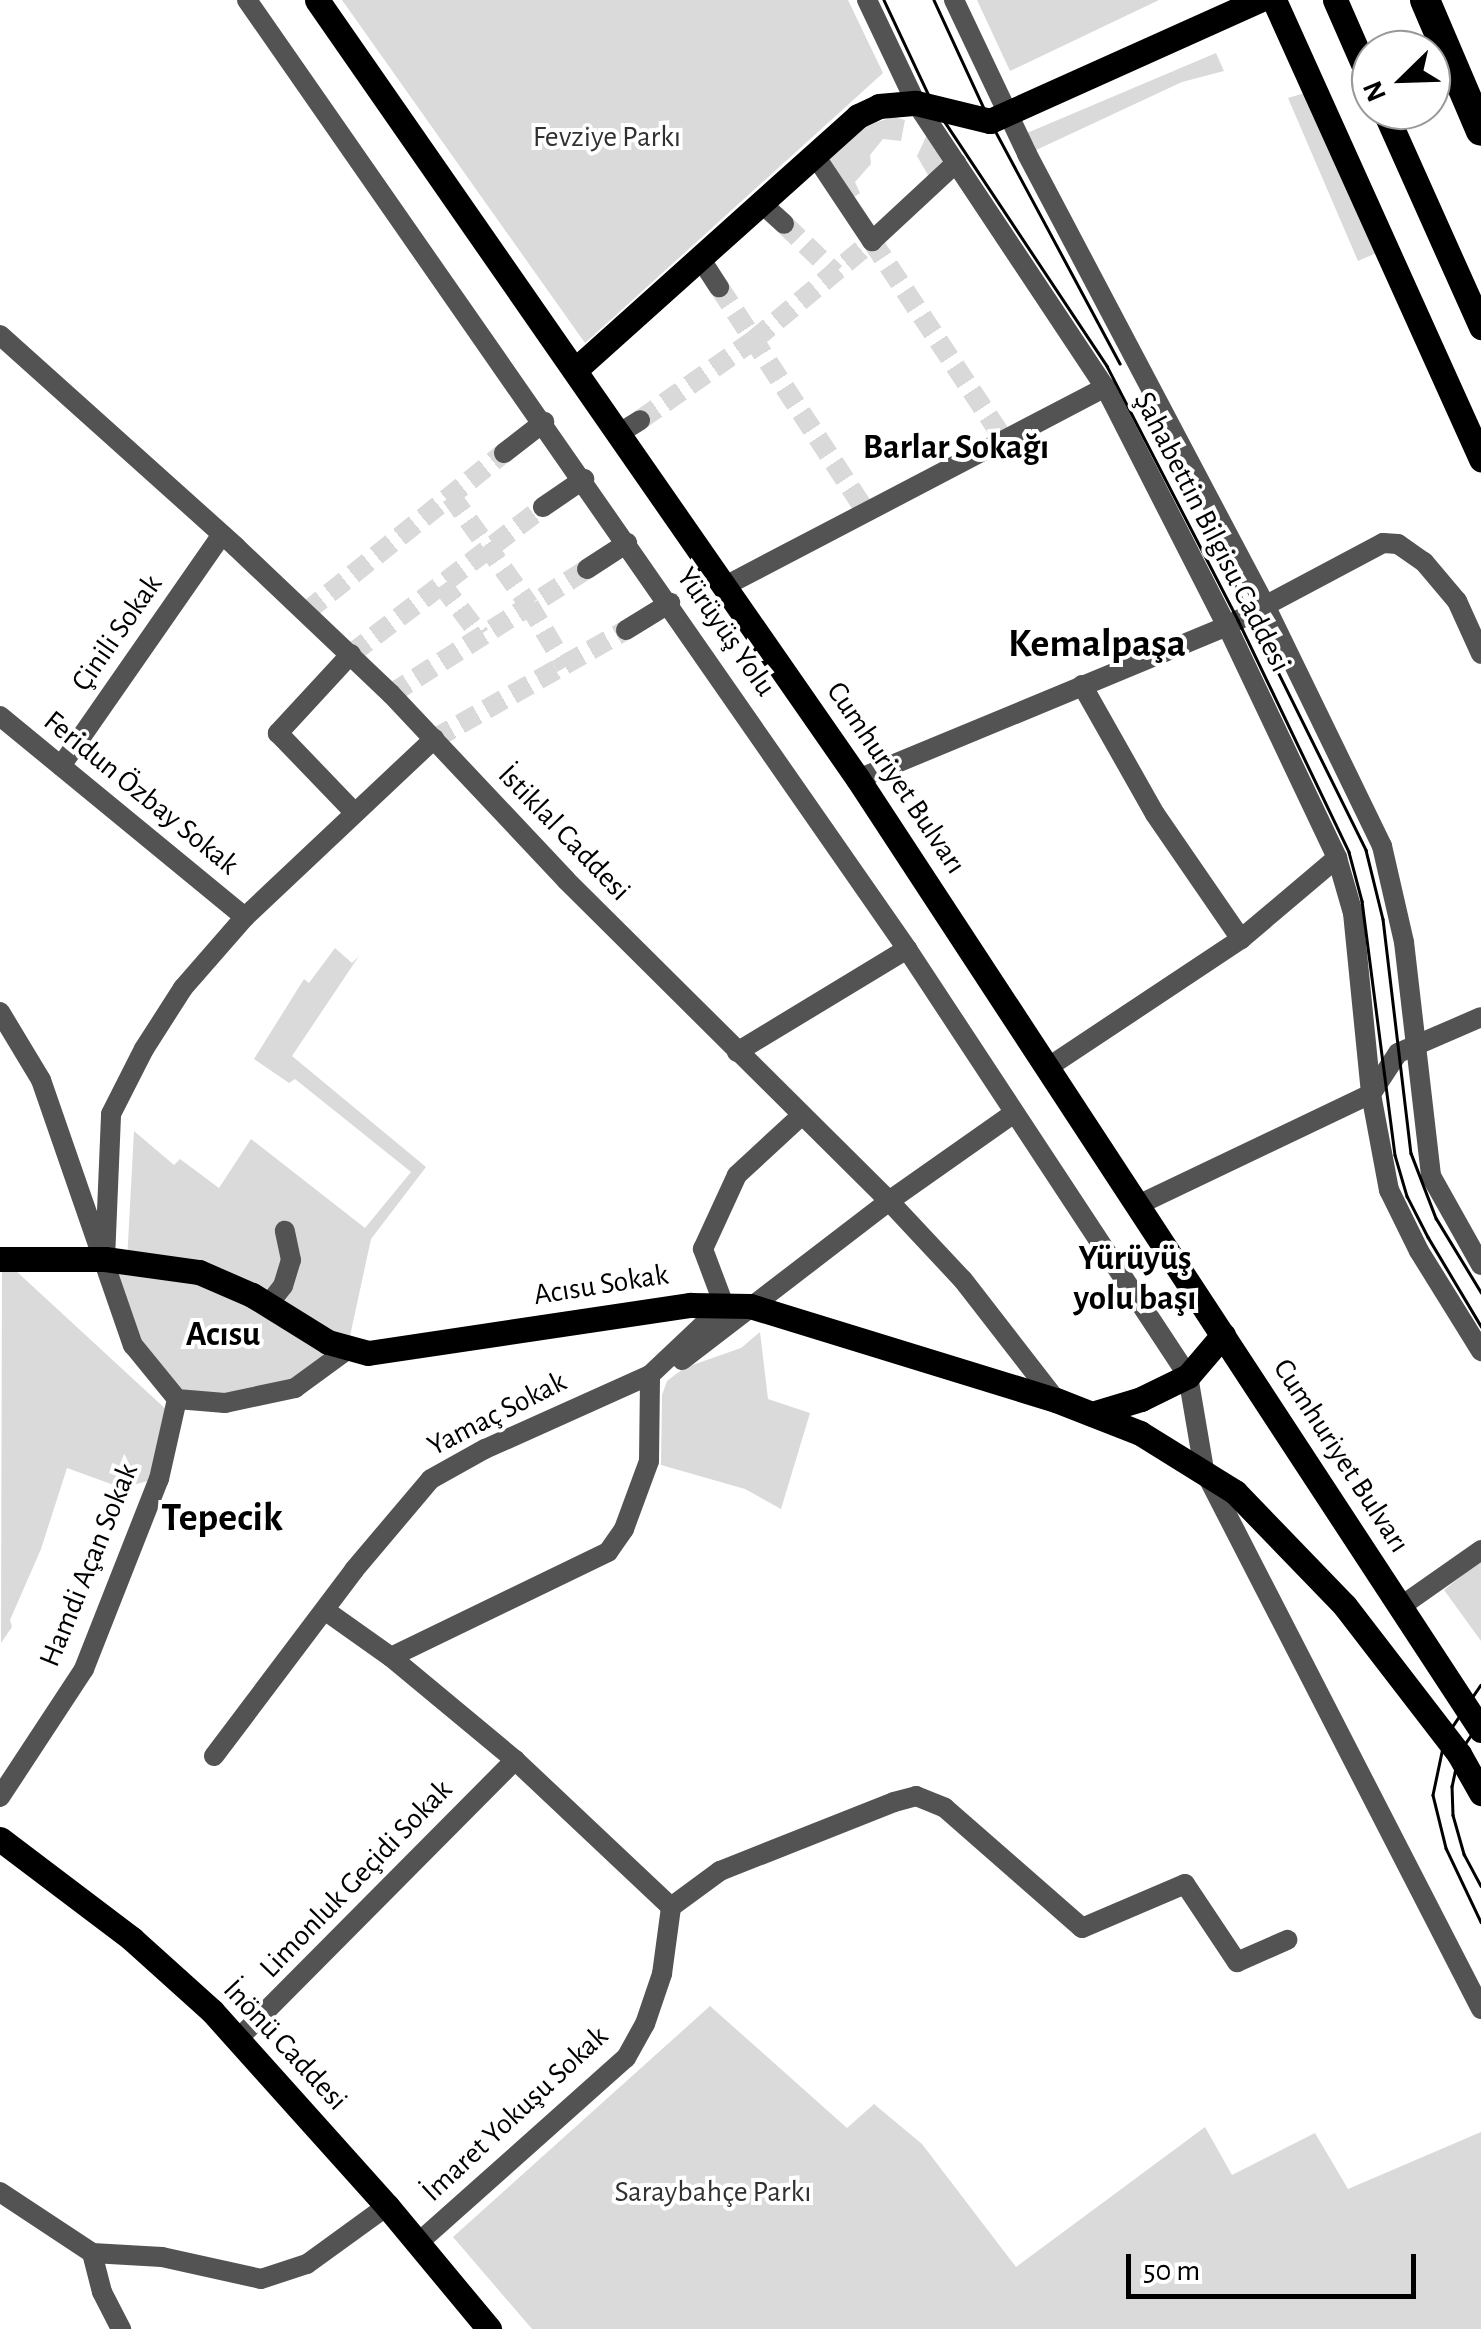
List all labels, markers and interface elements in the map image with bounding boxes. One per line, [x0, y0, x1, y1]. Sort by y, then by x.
north arrow [1351, 30, 1451, 130]
text: N [1359, 77, 1392, 105]
park label: Fevziye Parkı [533, 119, 681, 155]
street label: Şahabettin Bilgisu Caddesi [1126, 386, 1298, 678]
district label: Barlar Sokağı [863, 427, 1049, 469]
street label: Yürüyüş Yolu [669, 561, 783, 703]
street label: Çinili Sokak [64, 568, 170, 698]
district label: Kemalpaşa [1008, 620, 1186, 668]
street label: Cumhuriyet Bulvarı [818, 675, 974, 881]
street label: Feridun Özbay Sokak [36, 703, 246, 883]
street label: İstiklal Caddesi [490, 757, 638, 909]
district label: Yürüyüş yolu başı [1074, 1238, 1196, 1320]
street label: Acısu Sokak [531, 1257, 671, 1313]
district label: Acısu [186, 1314, 260, 1356]
street label: Cumhuriyet Bulvarı [1265, 1352, 1417, 1560]
street label: Yamaç Sokak [422, 1364, 572, 1464]
street label: Hamdi Açan Sokak [32, 1458, 146, 1672]
district label: Tepecik [161, 1494, 283, 1542]
street label: Limonluk Geçidi Sokak [252, 1772, 460, 1986]
street label: İnönü Caddesi [215, 1972, 355, 2118]
street label: İmaret Yokuşu Sokak [415, 2019, 615, 2209]
park label: Saraybahçe Parkı [614, 2174, 812, 2210]
scale bar [1131, 2234, 1421, 2296]
text: 50 m [1143, 2256, 1200, 2286]

